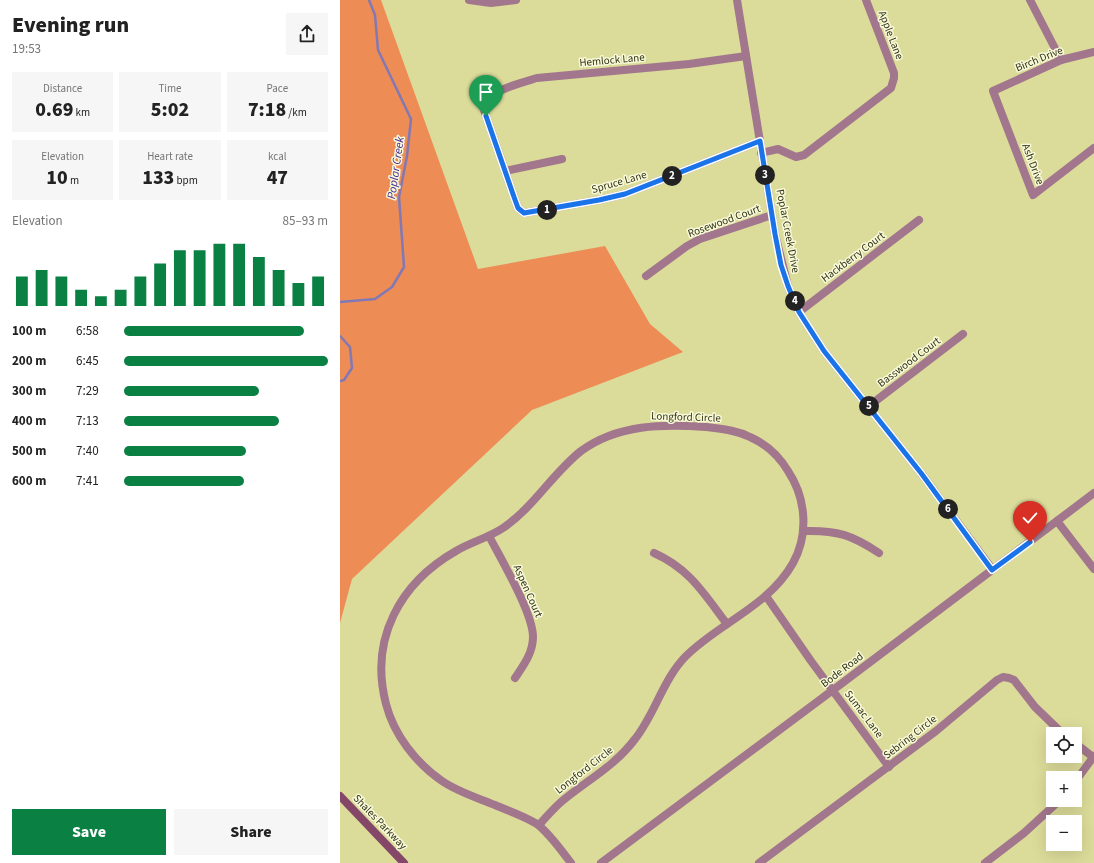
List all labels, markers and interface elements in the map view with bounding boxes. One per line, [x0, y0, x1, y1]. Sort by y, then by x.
street label: Apple Lane [875, 8, 907, 62]
text: Evening run [12, 9, 129, 41]
button: share [286, 13, 328, 55]
text: 19:53 [12, 40, 41, 58]
street label: Birch Drive [1013, 42, 1065, 75]
street label: Hemlock Lane [579, 50, 646, 70]
pin [469, 75, 503, 116]
text: Distance [43, 81, 82, 96]
text: Time [158, 81, 182, 96]
text: Pace [267, 81, 288, 96]
icon: arrive [475, 81, 497, 103]
text: 0.69 [35, 96, 73, 124]
text: 5:02 [151, 96, 189, 124]
text: 7:18 [248, 96, 286, 124]
text: km [73, 105, 90, 120]
text: /km [286, 105, 307, 120]
water label: Poplar Creek [383, 135, 409, 200]
street label: Ash Drive [1018, 141, 1048, 187]
text: Elevation [41, 149, 84, 164]
text: Heart rate [147, 149, 193, 164]
text: kcal [268, 149, 287, 164]
text: 10 [46, 164, 68, 192]
text: 133 [142, 164, 174, 192]
text: 47 [267, 164, 288, 192]
pin: 3 [755, 165, 775, 185]
pin: 2 [662, 166, 682, 186]
street label: Spruce Lane [590, 167, 649, 197]
text: 3 [762, 167, 768, 182]
text: 2 [669, 168, 675, 183]
text: m [68, 173, 79, 188]
text: bpm [174, 173, 198, 188]
street label: Poplar Creek Drive [773, 188, 804, 275]
pin: 1 [537, 200, 557, 220]
street label: Rosewood Court [686, 201, 763, 241]
text: 1 [544, 202, 550, 217]
text: Elevation [12, 212, 63, 230]
text: 85–93 m [283, 212, 328, 230]
street label: Hackberry Court [818, 228, 888, 286]
pin: 4 [785, 291, 805, 311]
text: 4 [792, 293, 798, 308]
text: 100 m [12, 322, 46, 340]
text: 6:58 [76, 322, 99, 340]
street label: Basswood Court [875, 333, 944, 391]
text: 200 m [12, 352, 46, 370]
text: 6:45 [76, 352, 99, 370]
text: 300 m [12, 382, 46, 400]
text: 7:29 [76, 382, 99, 400]
pin: 5 [859, 396, 879, 416]
text: 5 [866, 398, 872, 413]
street label: Longford Circle [651, 408, 722, 426]
text: 400 m [12, 412, 46, 430]
text: 7:13 [76, 412, 99, 430]
text: 500 m [12, 442, 46, 460]
text: 7:40 [76, 442, 99, 460]
text: 600 m [12, 472, 46, 490]
text: 7:41 [76, 472, 99, 490]
pin: 6 [938, 499, 958, 519]
text: 6 [945, 501, 951, 516]
pin [1013, 501, 1047, 542]
icon: check [1019, 507, 1041, 529]
street label: Aspen Court [510, 562, 546, 620]
street label: Bode Road [818, 649, 866, 691]
street label: Sumac Lane [841, 687, 887, 741]
street label: Sebring Circle [880, 711, 940, 763]
map controls [1046, 727, 1082, 851]
button: locate [1046, 727, 1082, 763]
street label: Longford Circle [552, 742, 617, 797]
button: + [1046, 771, 1082, 807]
street label: Shales Parkway [350, 791, 410, 853]
button: Save [12, 809, 166, 855]
button: Share [174, 809, 328, 855]
button: − [1046, 815, 1082, 851]

